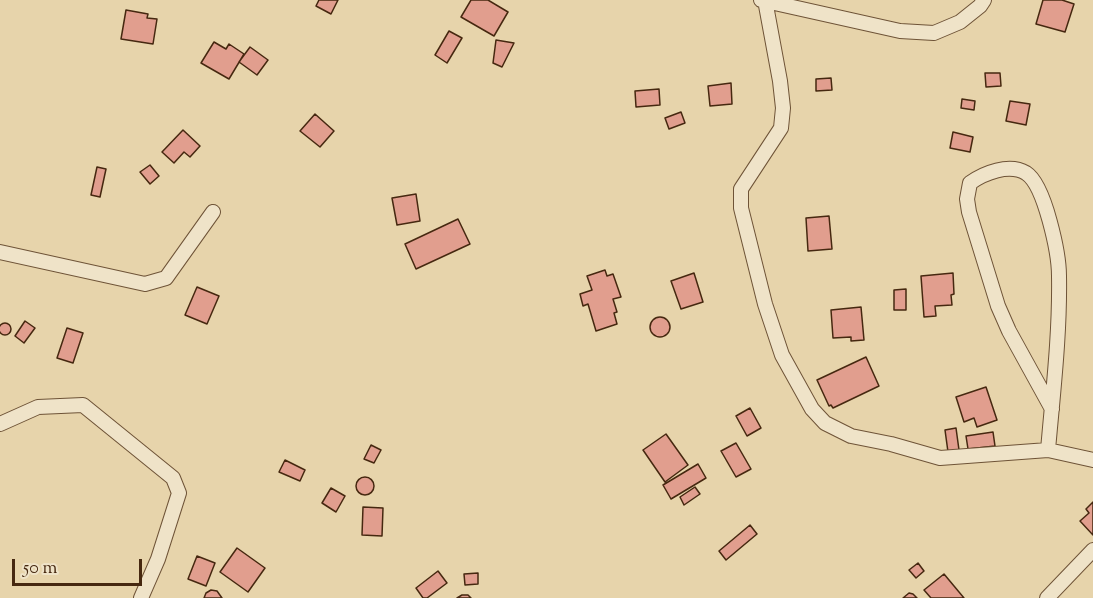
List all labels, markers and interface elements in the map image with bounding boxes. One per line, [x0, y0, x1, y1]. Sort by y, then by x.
scale bar [15, 547, 146, 585]
text: 50 m [23, 556, 57, 582]

